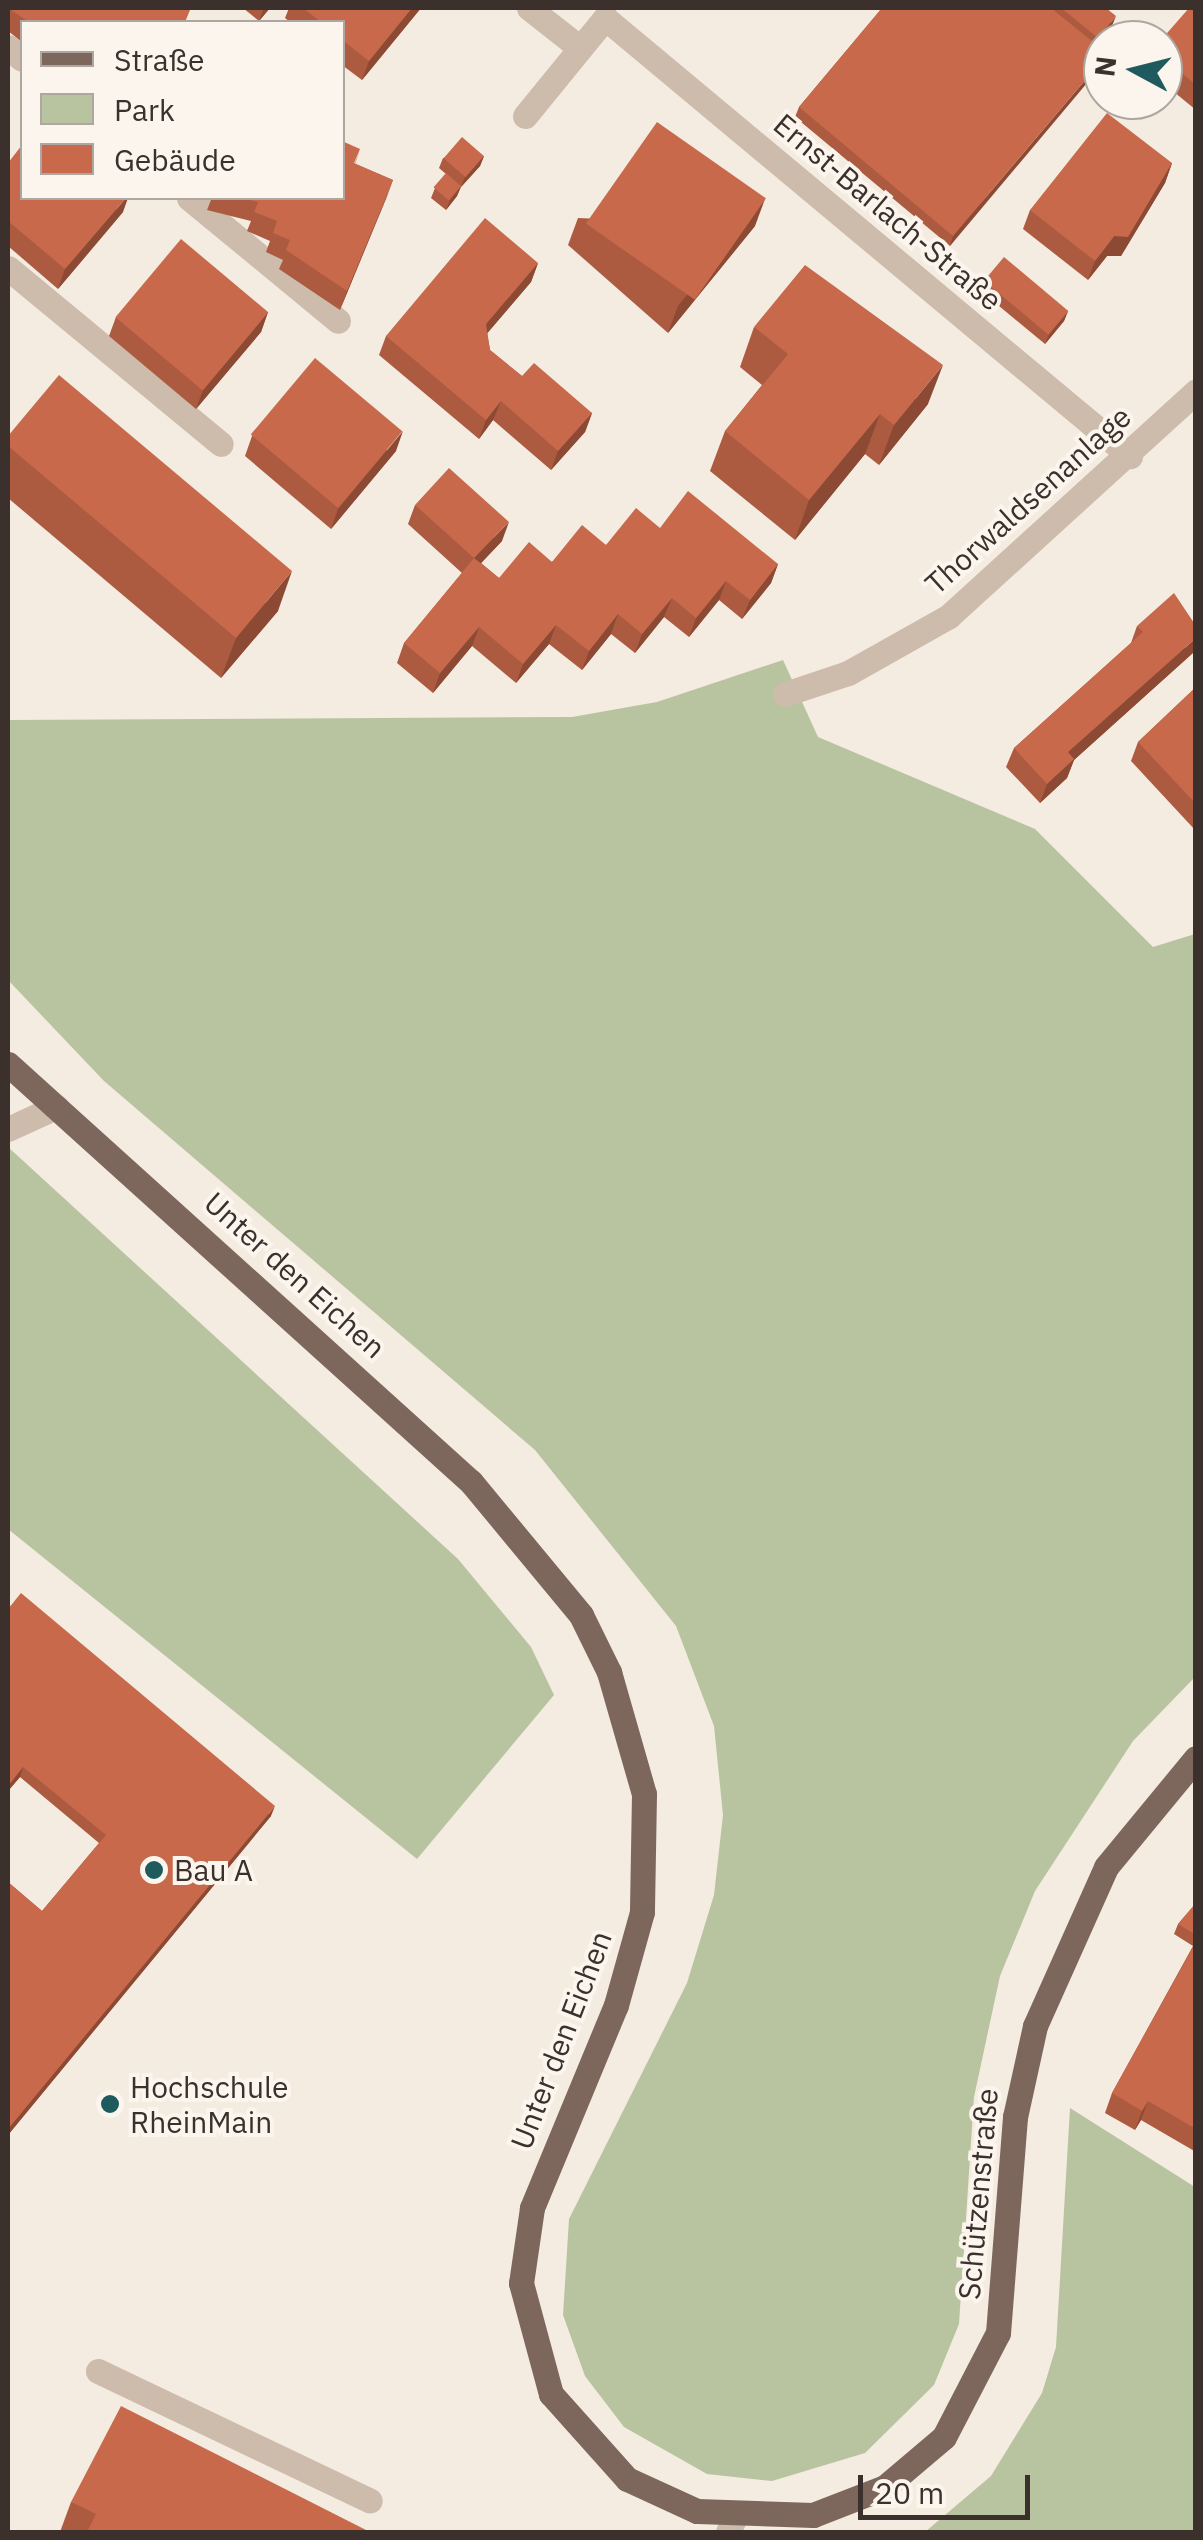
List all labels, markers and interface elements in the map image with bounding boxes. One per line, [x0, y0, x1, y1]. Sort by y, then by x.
legend [20, 20, 345, 200]
north arrow [1083, 20, 1183, 120]
text: Straße [114, 40, 205, 79]
text: N [1085, 54, 1124, 79]
text: Park [114, 90, 175, 129]
street label: Ernst-Barlach-Straße [767, 106, 1009, 318]
text: Gebäude [114, 140, 236, 179]
street label: Thorwaldsenanlage [918, 398, 1138, 602]
street label: Unter den Eichen [197, 1184, 393, 1366]
place label: Bau A [174, 1852, 253, 1888]
marker: Bau A [143, 1859, 165, 1881]
street label: Unter den Eichen [503, 1926, 619, 2154]
place label: Hochschule RheinMain [130, 2069, 289, 2140]
street label: Schützenstraße [951, 2087, 1005, 2301]
marker: Hochschule RheinMain [99, 2093, 121, 2115]
scale bar [863, 2455, 1036, 2517]
text: 20 m [875, 2473, 944, 2512]

